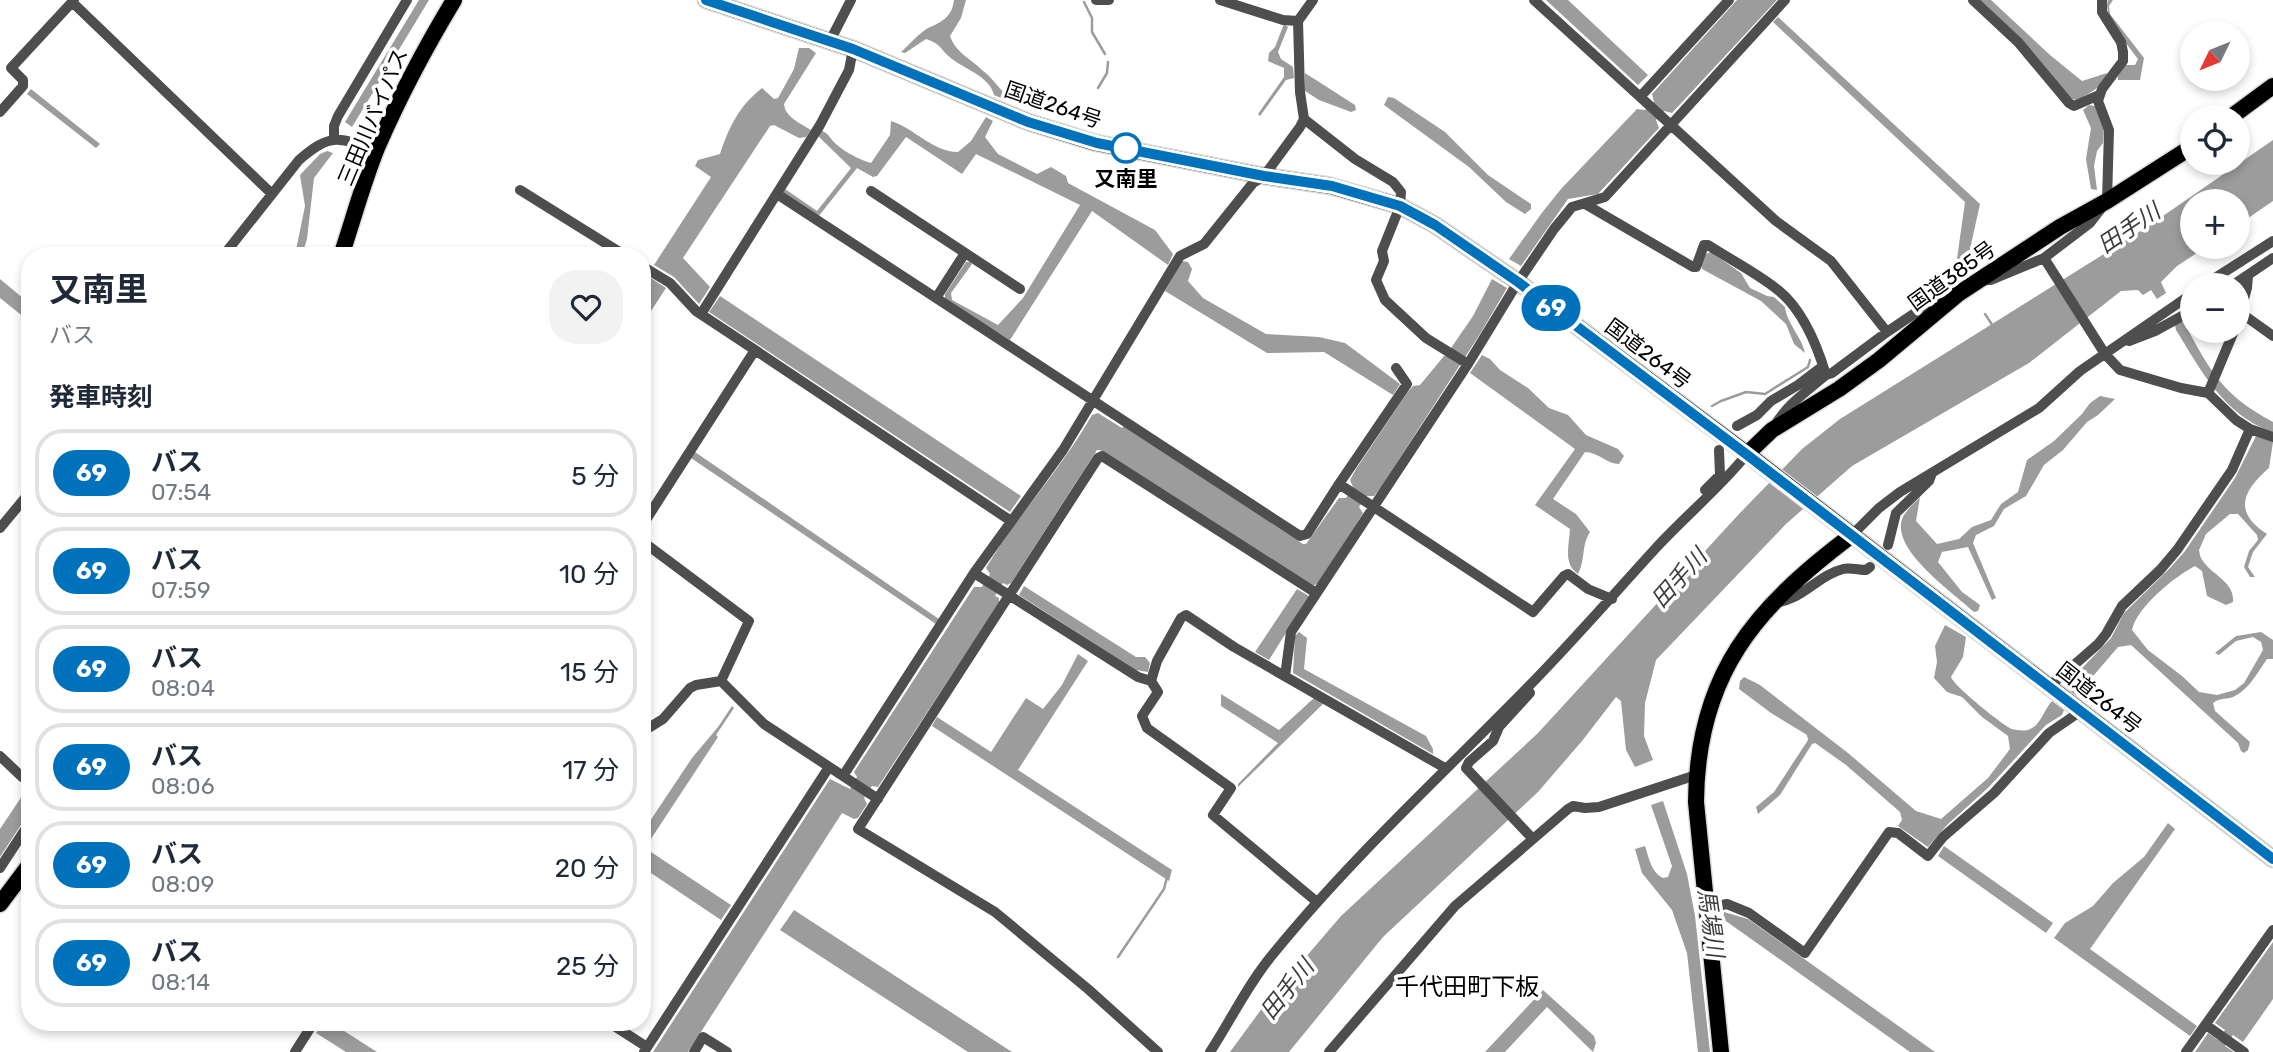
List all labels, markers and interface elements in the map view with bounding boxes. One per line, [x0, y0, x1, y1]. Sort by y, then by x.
north arrow [2180, 21, 2250, 91]
map controls [2180, 21, 2250, 343]
street label: 三田川バイパス [332, 44, 413, 189]
street label: 国道264号 [1001, 76, 1105, 133]
button: locate [2180, 105, 2250, 175]
marker: 又南里 [1111, 133, 1141, 163]
place label: 又南里 [1095, 166, 1158, 191]
button: + [2180, 189, 2250, 259]
water label: 田手川 [2093, 195, 2168, 259]
street label: 国道385号 [1903, 236, 2000, 316]
text: 又南里 [49, 270, 148, 309]
button: heart [549, 270, 623, 344]
button: − [2180, 273, 2250, 343]
line badge: 69 [1520, 285, 1582, 331]
text: 69 [1535, 294, 1567, 322]
street label: 国道264号 [1600, 313, 1696, 394]
text: バス [49, 321, 95, 349]
text: 発車時刻 [49, 382, 153, 413]
text: バス [151, 447, 203, 478]
text: 69 [76, 459, 107, 487]
text: 5 分 [571, 461, 619, 492]
text: 07:54 [151, 478, 211, 506]
water label: 田手川 [1646, 541, 1714, 613]
text: バス [151, 545, 203, 576]
text: 69 [76, 557, 107, 585]
text: 10 分 [559, 559, 619, 590]
text: 07:59 [151, 576, 211, 604]
text: バス [151, 643, 203, 674]
text: 69 [76, 655, 107, 683]
text: 15 分 [560, 657, 619, 688]
street label: 国道264号 [2052, 657, 2147, 739]
text: 08:04 [151, 674, 215, 702]
text: バス [151, 741, 203, 772]
text: 69 [76, 753, 107, 781]
text: 17 分 [562, 755, 619, 786]
text: 08:06 [151, 772, 215, 800]
text: バス [151, 839, 203, 870]
text: 69 [76, 851, 107, 879]
text: 20 分 [555, 853, 619, 884]
text: 08:09 [151, 870, 214, 898]
water label: 馬場川 [1692, 887, 1730, 962]
text: バス [151, 937, 203, 968]
text: 69 [76, 949, 107, 977]
text: 25 分 [556, 951, 619, 982]
water label: 田手川 [1254, 951, 1321, 1025]
text: 08:14 [151, 968, 210, 996]
district label: 千代田町下板 [1395, 973, 1539, 1001]

